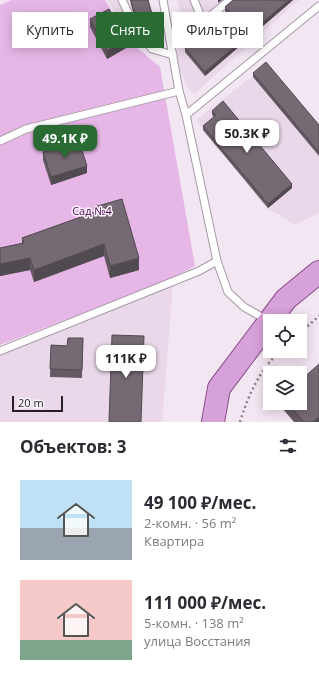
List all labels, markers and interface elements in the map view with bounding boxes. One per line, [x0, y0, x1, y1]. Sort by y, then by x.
chip: Купить [12, 12, 88, 48]
chip: Снять [96, 12, 164, 48]
chip: Фильтры [172, 12, 263, 48]
pin: 50.3K ₽ [210, 120, 284, 154]
text: 50.3K ₽ [224, 124, 270, 142]
pin: 49.1K ₽ [28, 125, 102, 159]
text: 49.1K ₽ [42, 129, 88, 147]
park label: Сад №4 [72, 203, 113, 218]
map controls [263, 314, 307, 410]
button: locate [263, 314, 307, 358]
pin: 111K ₽ [93, 345, 159, 379]
text: 111K ₽ [105, 349, 147, 367]
button: layers [263, 366, 307, 410]
scale bar [12, 394, 63, 413]
text: 20 m [18, 395, 44, 410]
text: Объектов: 3 [20, 435, 126, 458]
icon: filters [277, 435, 299, 457]
text: 49 100 ₽/мес. [144, 491, 256, 514]
icon: home [52, 496, 100, 544]
text: 2-комн. · 56 m² [144, 514, 236, 532]
text: Квартира [144, 532, 204, 550]
text: 111 000 ₽/мес. [144, 591, 266, 614]
icon: home [52, 596, 100, 644]
text: 5-комн. · 138 m² [144, 614, 244, 632]
text: улица Восстания [144, 632, 251, 650]

